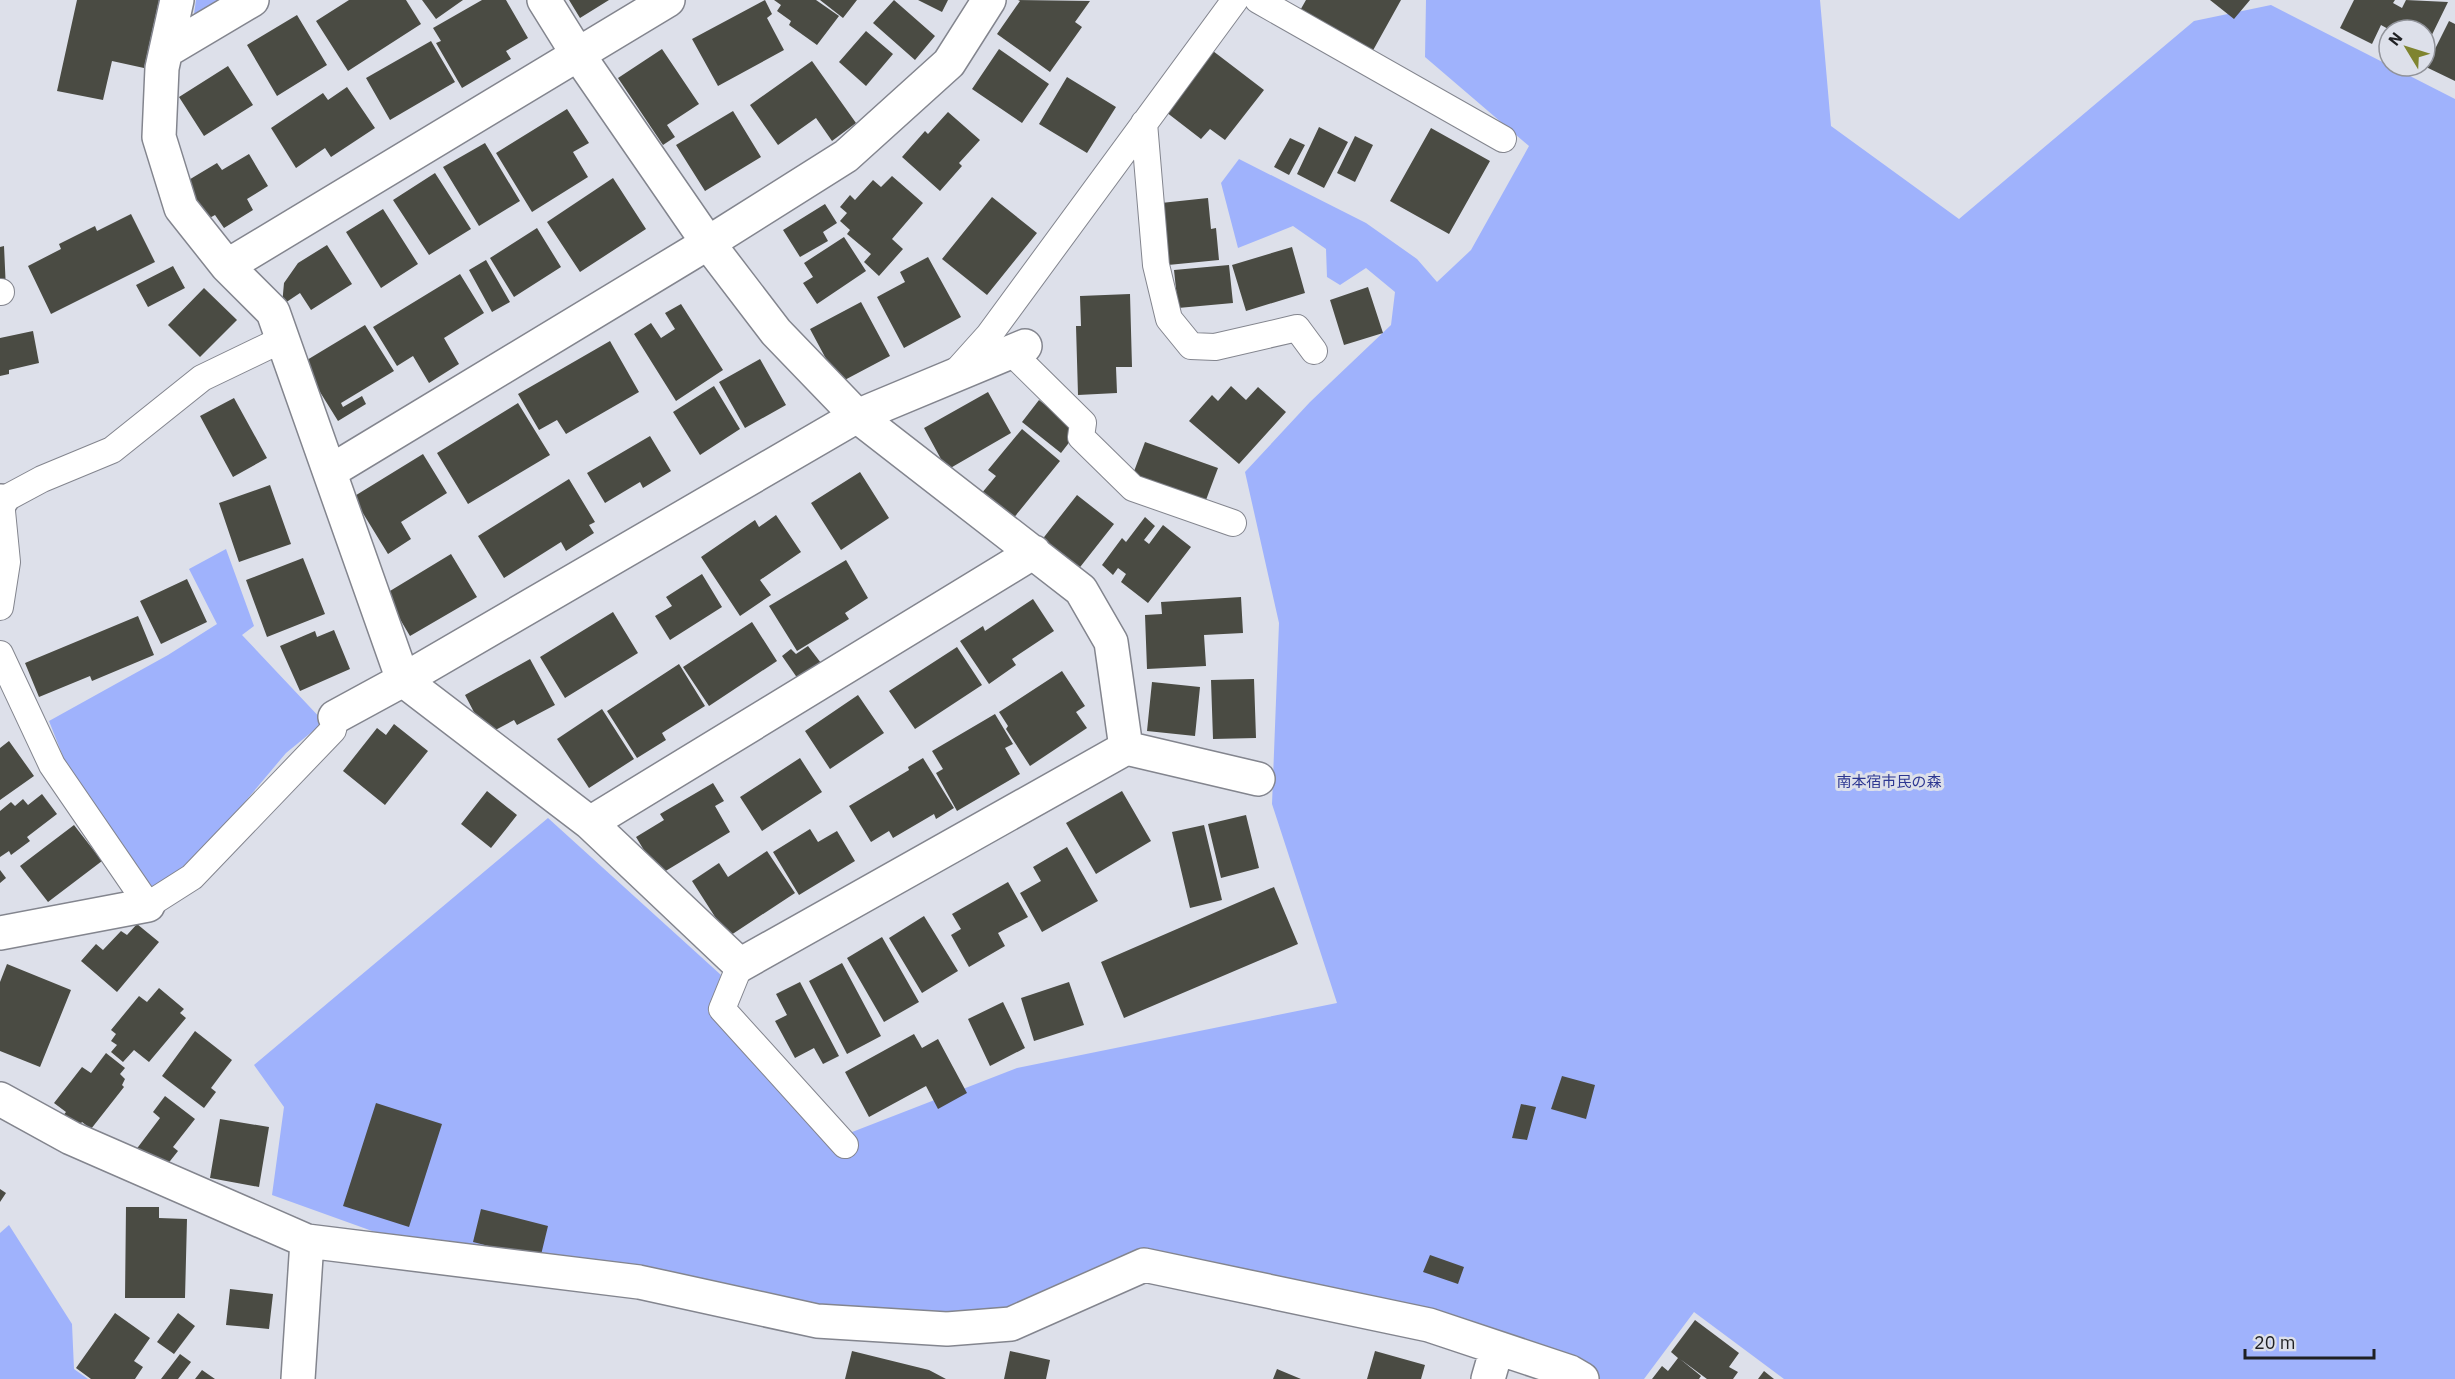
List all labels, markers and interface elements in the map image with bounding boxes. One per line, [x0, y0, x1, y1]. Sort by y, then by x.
north arrow [2377, 18, 2437, 78]
text: N [2384, 28, 2407, 49]
park label: 南本宿市民の森 [1836, 772, 1942, 791]
scale bar [2245, 1322, 2374, 1360]
text: 20 m [2254, 1331, 2296, 1354]

